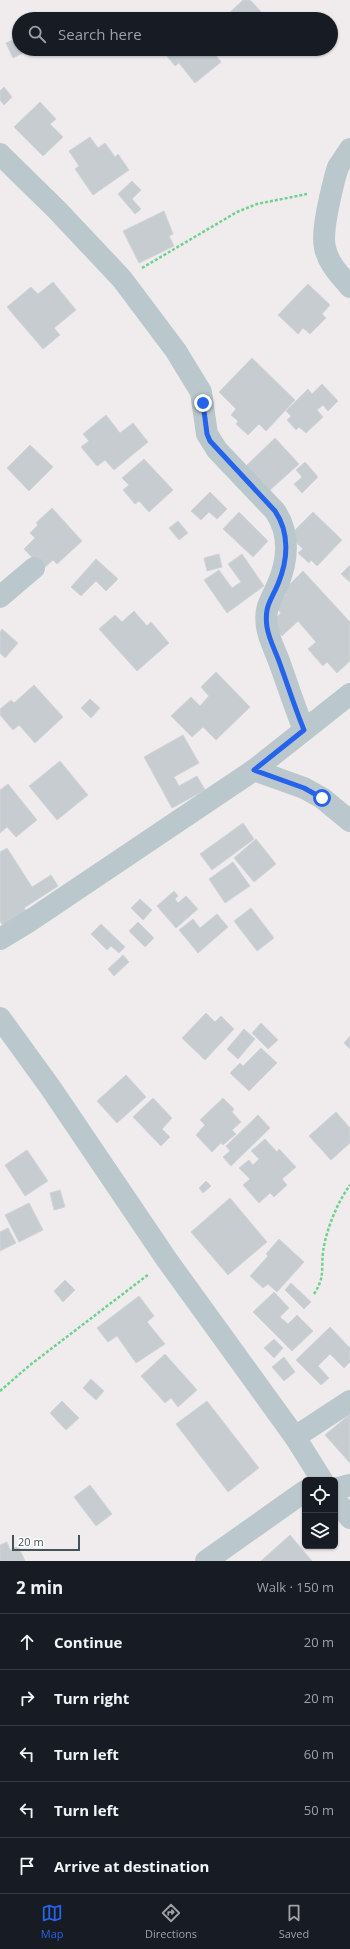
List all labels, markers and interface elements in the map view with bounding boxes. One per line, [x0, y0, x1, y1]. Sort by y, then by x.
search box [12, 12, 338, 56]
icon: search [26, 23, 48, 45]
text: Search here [58, 24, 142, 44]
route end [194, 394, 212, 412]
route start [313, 789, 331, 807]
map controls [302, 1477, 338, 1549]
button: locate [302, 1477, 338, 1513]
button: layers [302, 1513, 338, 1549]
scale bar [12, 1533, 80, 1552]
text: 20 m [18, 1534, 44, 1549]
text: 2 min [16, 1576, 63, 1599]
text: Walk · 150 m [257, 1578, 334, 1596]
icon: ahead [16, 1631, 38, 1653]
text: Continue [54, 1632, 122, 1652]
text: 20 m [304, 1633, 334, 1651]
icon: right [16, 1687, 38, 1709]
text: Turn right [54, 1688, 129, 1708]
text: 20 m [304, 1689, 334, 1707]
icon: left [16, 1743, 38, 1765]
text: Turn left [54, 1744, 119, 1764]
text: 60 m [304, 1745, 334, 1763]
icon: left [16, 1799, 38, 1821]
text: Turn left [54, 1800, 119, 1820]
text: 50 m [304, 1801, 334, 1819]
icon: arrive [16, 1855, 38, 1877]
text: Arrive at destination [54, 1856, 209, 1876]
tab: Map [41, 1902, 64, 1941]
tab: Directions [145, 1902, 197, 1941]
tab: Saved [279, 1902, 309, 1941]

